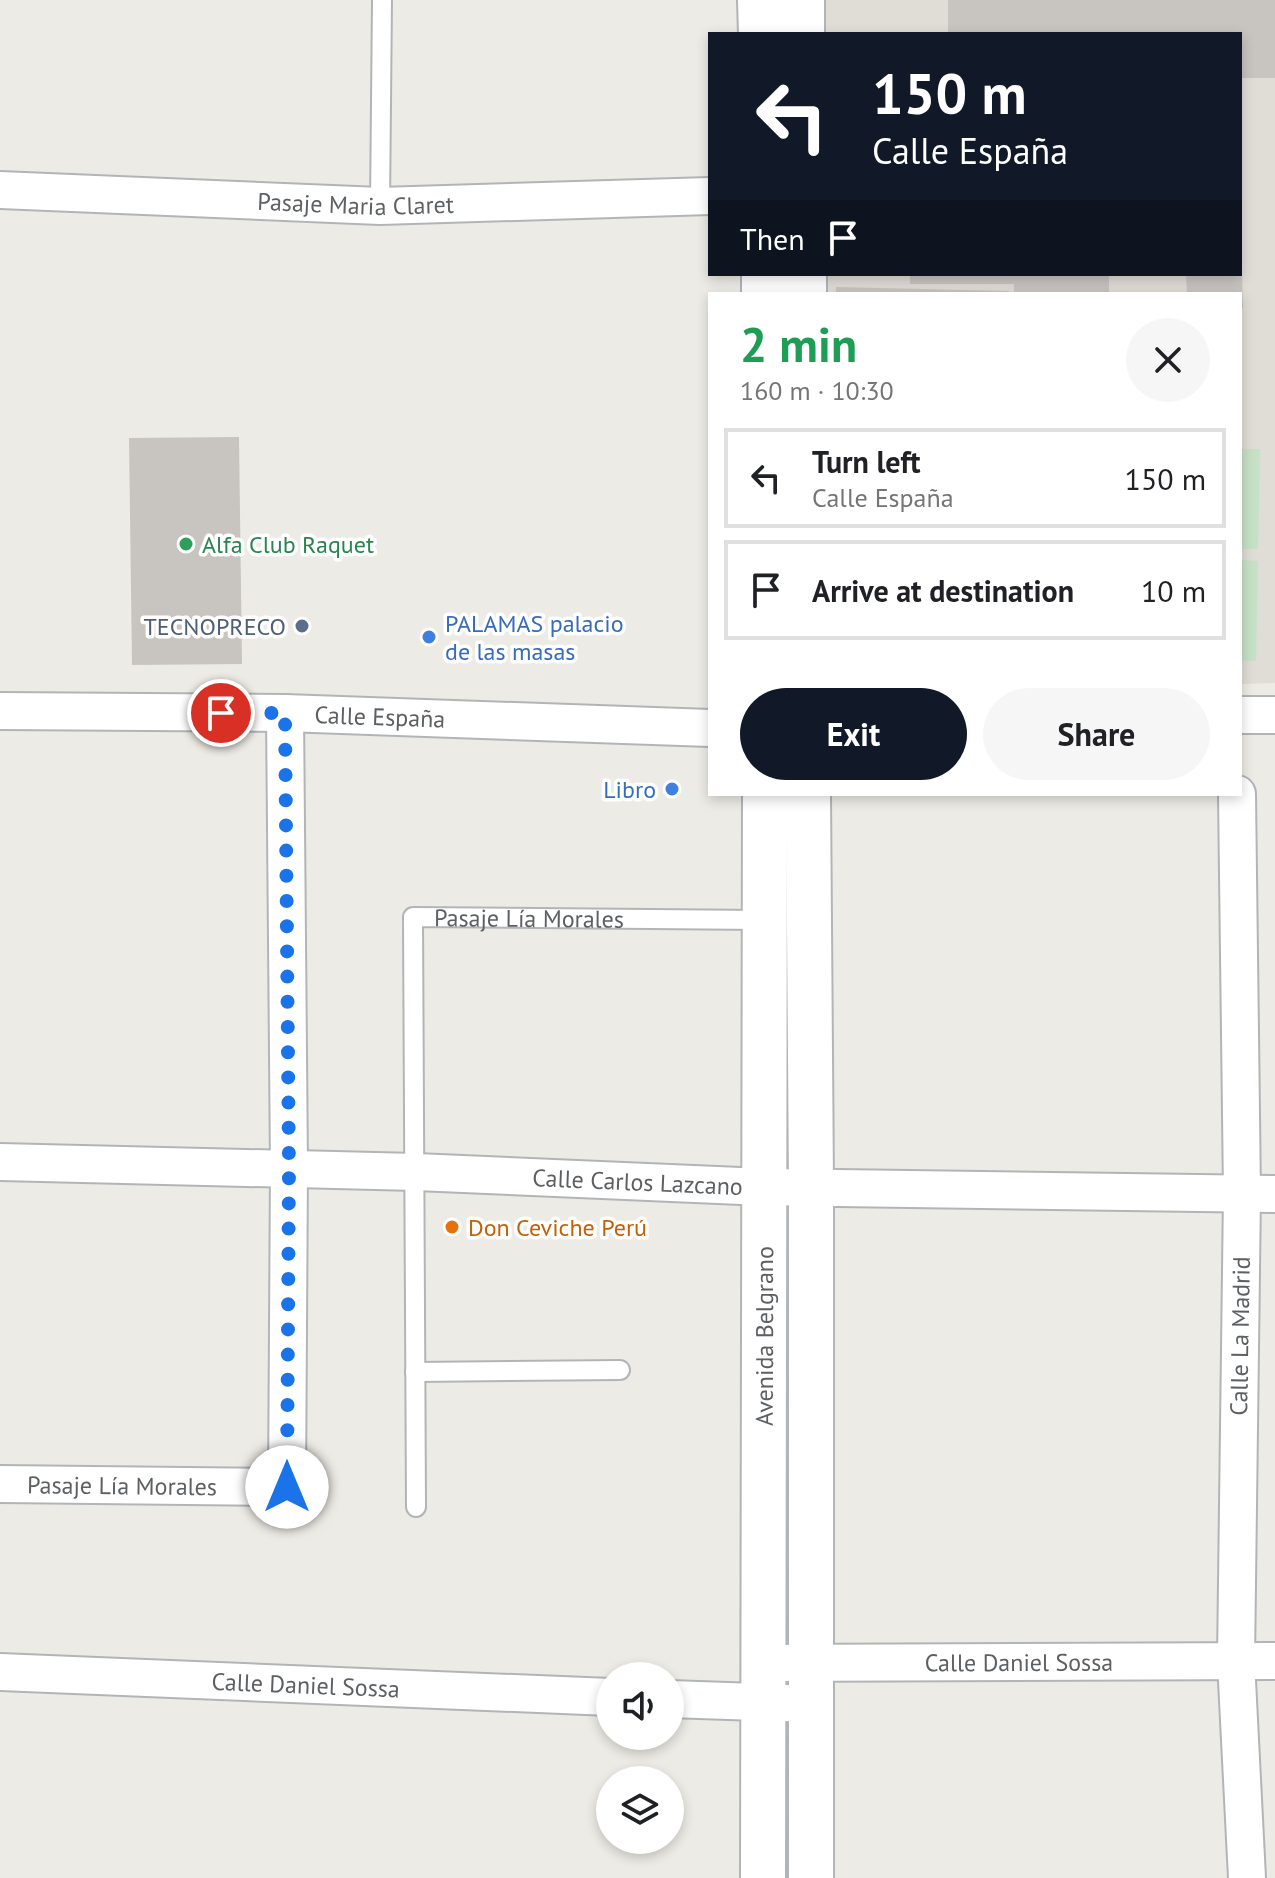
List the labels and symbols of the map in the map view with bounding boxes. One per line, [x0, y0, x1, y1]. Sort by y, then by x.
street label: Pasaje Maria Claret [257, 185, 454, 222]
place label: Alfa Club Raquet [202, 529, 374, 560]
marker: Alfa Club Raquet [177, 535, 195, 553]
place label: PALAMAS palacio de las masas [445, 608, 624, 667]
place label: TECNOPRECO [143, 611, 286, 642]
marker: TECNOPRECO [293, 617, 311, 635]
marker: PALAMAS palacio de las masas [420, 628, 438, 646]
pin [187, 679, 255, 747]
street label: Calle España [314, 699, 446, 734]
place label: Libro [603, 774, 656, 805]
marker: Libro [663, 780, 681, 798]
street label: Pasaje Lía Morales [434, 902, 624, 934]
street label: Calle Carlos Lazcano [532, 1162, 744, 1202]
place label: Don Ceviche Perú [468, 1212, 647, 1243]
marker: Don Ceviche Perú [443, 1218, 461, 1236]
street label: Avenida Belgrano [748, 1246, 780, 1426]
street label: Calle La Madrid [1223, 1256, 1257, 1416]
position arrow [245, 1445, 329, 1529]
street label: Pasaje Lía Morales [27, 1469, 217, 1502]
street label: Calle Daniel Sossa [925, 1646, 1113, 1678]
street label: Calle Daniel Sossa [211, 1665, 401, 1704]

